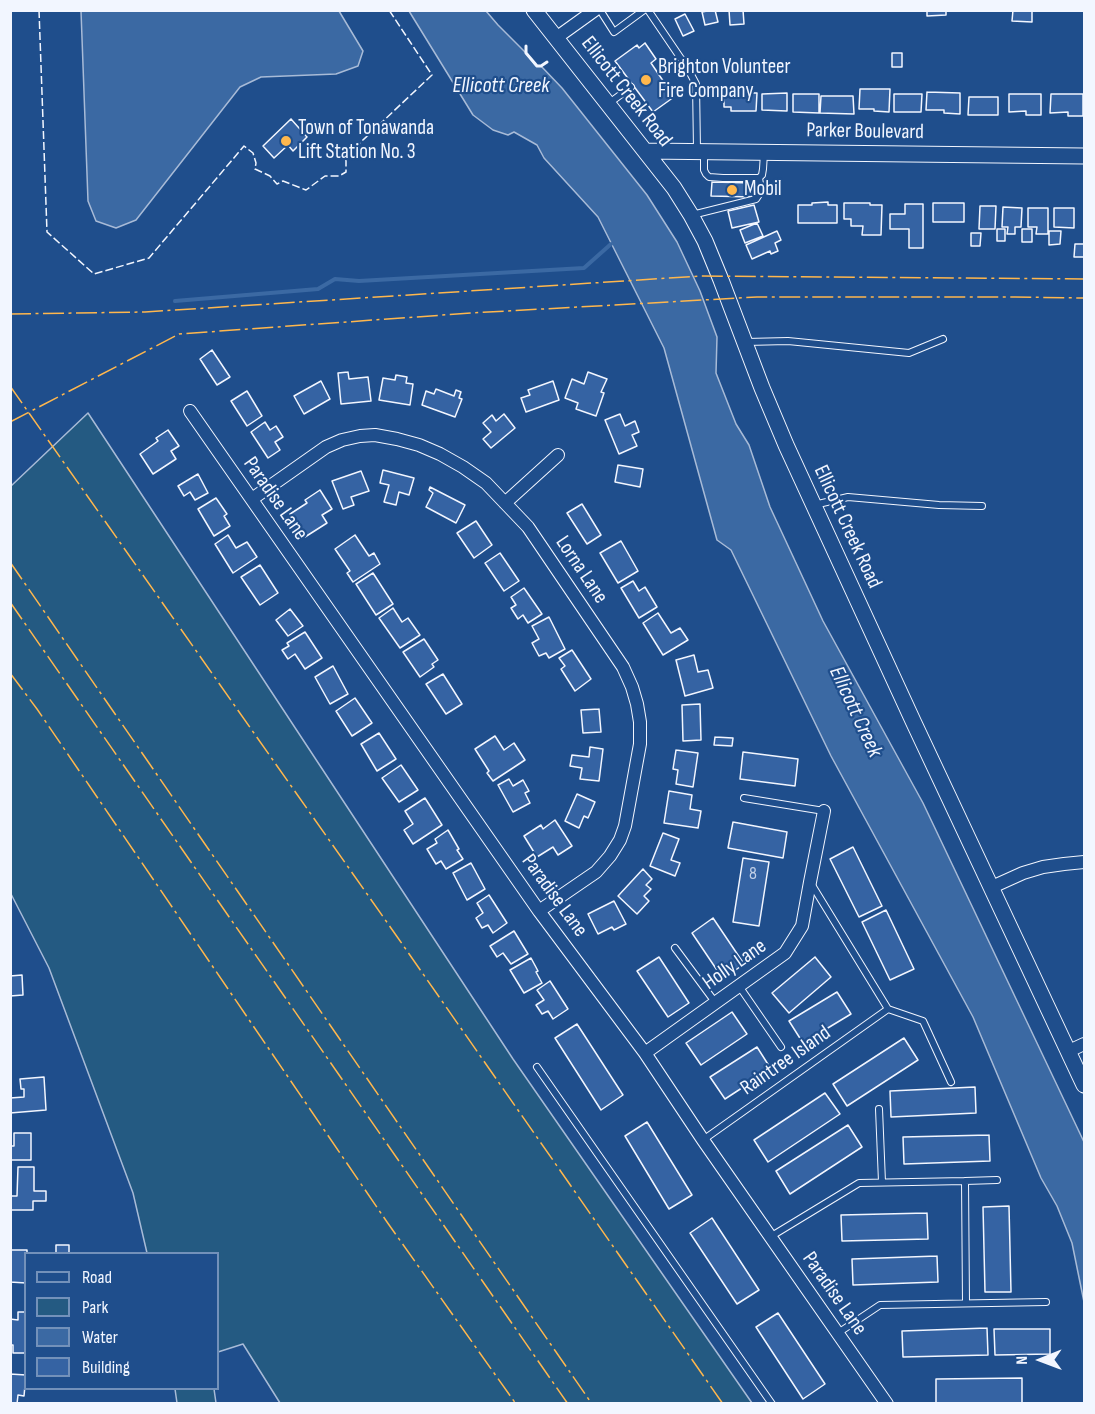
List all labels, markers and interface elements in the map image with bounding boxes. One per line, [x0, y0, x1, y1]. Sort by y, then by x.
street label: Ellicott Creek Road [575, 32, 677, 152]
place label: Brighton Volunteer Fire Company [658, 55, 791, 105]
water label: Ellicott Creek [452, 73, 550, 99]
marker: Brighton Volunteer Fire Company [639, 73, 653, 87]
place label: Town of Tonawanda Lift Station No. 3 [298, 116, 434, 166]
street label: Parker Boulevard [806, 118, 924, 146]
marker: Town of Tonawanda Lift Station No. 3 [279, 134, 293, 148]
place label: Mobil [744, 177, 782, 203]
marker: Mobil [725, 183, 739, 197]
street label: Paradise Lane [237, 453, 313, 545]
street label: Ellicott Creek Road [807, 461, 887, 593]
street label: Lorna Lane [549, 531, 613, 609]
water label: Ellicott Creek [823, 662, 887, 762]
street label: Paradise Lane [516, 850, 592, 942]
house number: 8 [749, 863, 757, 885]
street label: Holly Lane [698, 934, 772, 996]
street label: Raintree Island [736, 1021, 836, 1101]
street label: Paradise Lane [796, 1248, 872, 1340]
legend [24, 1252, 219, 1390]
text: Road [82, 1267, 112, 1288]
text: Park [82, 1297, 108, 1318]
text: Water [82, 1327, 118, 1348]
north arrow [1011, 1330, 1071, 1390]
text: N [1013, 1356, 1032, 1365]
text: Building [82, 1357, 130, 1378]

